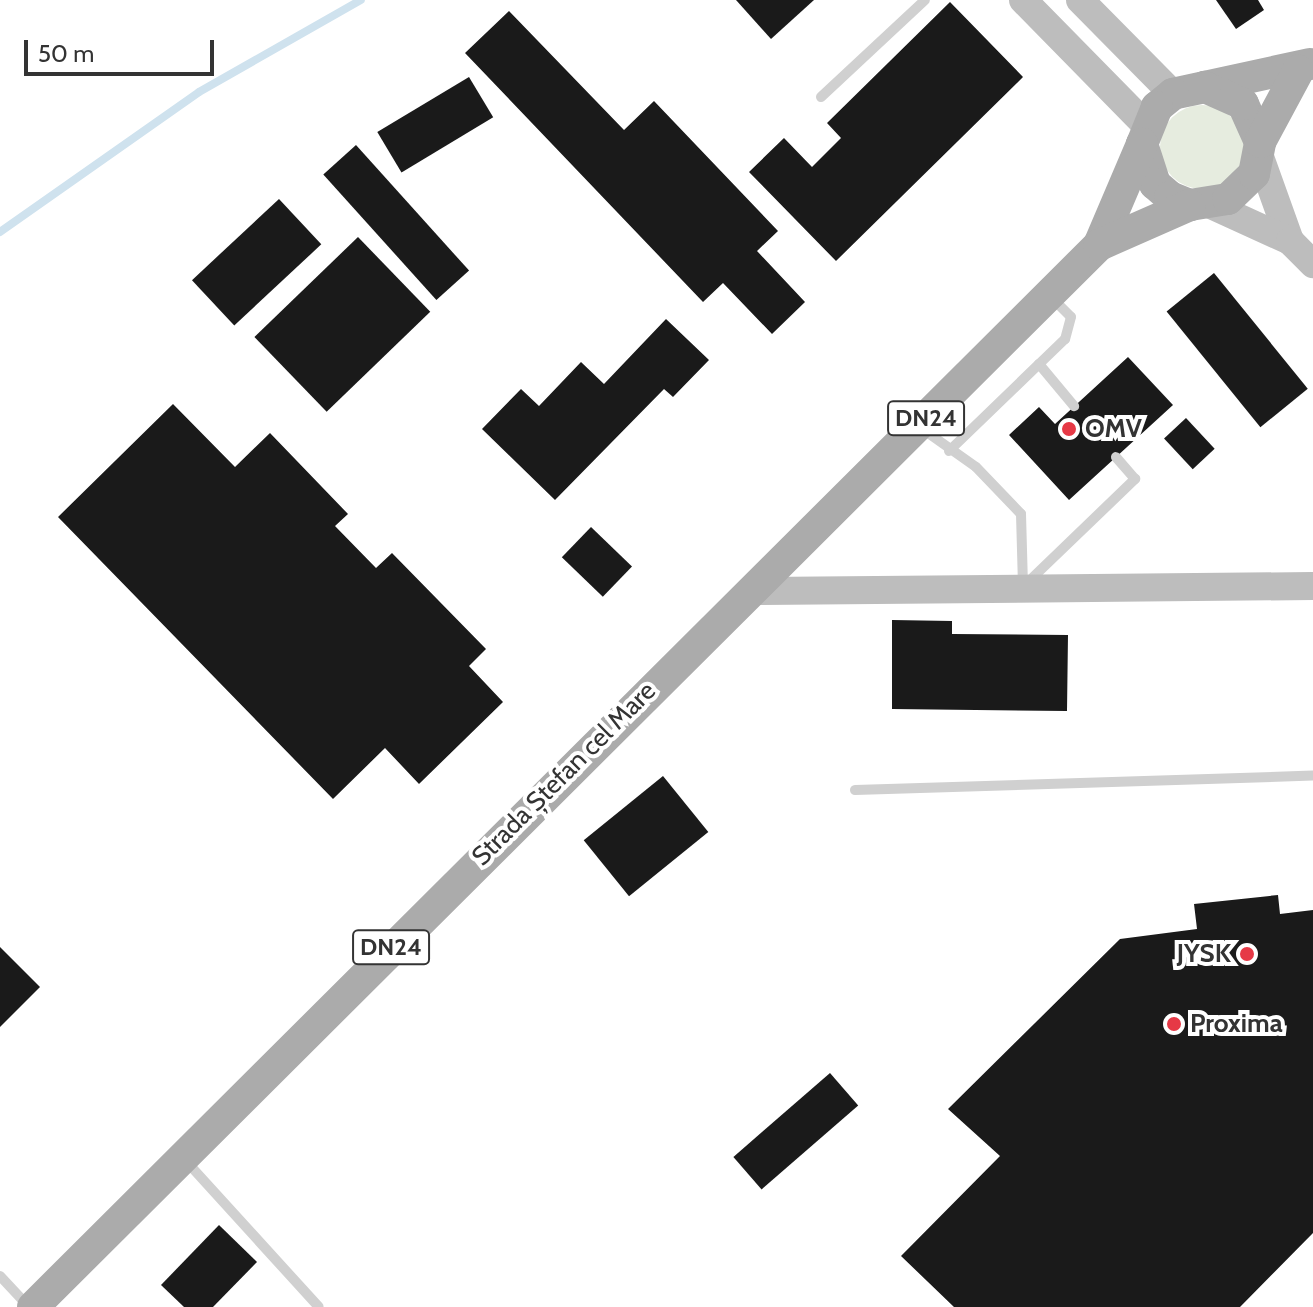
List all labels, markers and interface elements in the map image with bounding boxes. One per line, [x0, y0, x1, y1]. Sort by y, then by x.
scale bar [28, 24, 218, 74]
text: 50 m [38, 39, 94, 68]
road number: DN24 [886, 398, 966, 438]
place label: OMV [1085, 413, 1142, 445]
marker: OMV [1060, 420, 1078, 438]
street label: Strada Ștefan cel Mare [466, 676, 662, 872]
road number: DN24 [351, 927, 431, 967]
place label: JYSK [1177, 938, 1231, 970]
marker: JYSK [1238, 945, 1256, 963]
place label: Proxima [1190, 1008, 1283, 1040]
marker: Proxima [1165, 1015, 1183, 1033]

